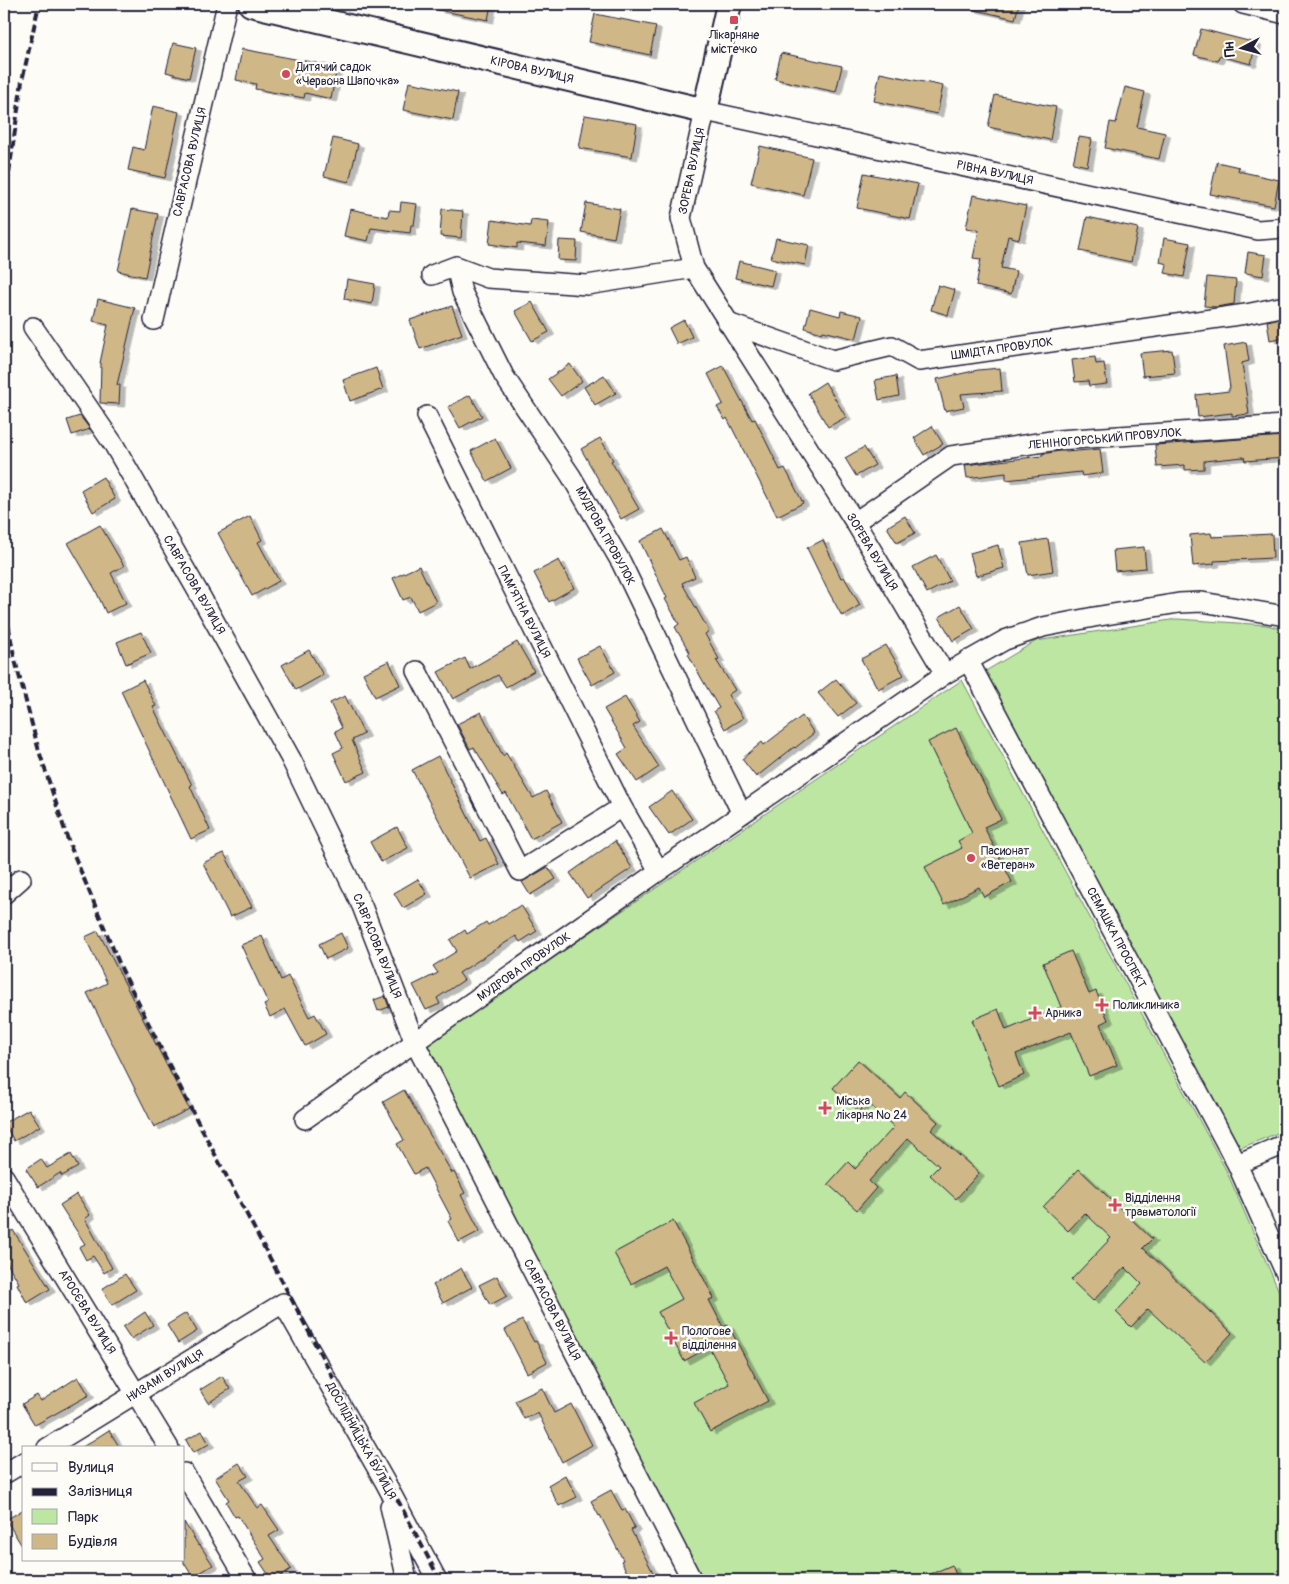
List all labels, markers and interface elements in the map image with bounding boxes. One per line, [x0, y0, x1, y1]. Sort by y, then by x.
marker: Лікарняне містечко [728, 14, 740, 26]
north arrow [1216, 22, 1266, 72]
place label: Лікарняне містечко [708, 28, 759, 57]
text: Пн [1220, 41, 1239, 58]
street label: КІРОВА ВУЛИЦЯ [489, 53, 575, 87]
place label: Дитячий садок «Червона Шапочка» [295, 60, 399, 89]
marker: Дитячий садок «Червона Шапочка» [280, 68, 292, 80]
street label: САВРАСОВА ВУЛИЦЯ [170, 106, 210, 218]
street label: ЗОРЕВА ВУЛИЦЯ [676, 126, 709, 216]
street label: РІВНА ВУЛИЦЯ [955, 158, 1035, 188]
street label: ШМІДТА ПРОВУЛОК [950, 334, 1054, 364]
street label: ЛЕНІНОГОРСЬКИЙ ПРОВУЛОК [1027, 425, 1182, 453]
street label: МУДРОВА ПРОВУЛОК [572, 484, 638, 588]
street label: ЗОРЕВА ВУЛИЦЯ [843, 510, 901, 594]
street label: САВРАСОВА ВУЛИЦЯ [160, 533, 228, 637]
street label: ПАМ’ЯТНА ВУЛИЦЯ [494, 563, 554, 661]
place label: Пасионат «Ветеран» [981, 844, 1035, 873]
marker: Пасионат «Ветеран» [965, 852, 977, 864]
street label: СЕМАШКА ПРОСПЕКТ [1083, 885, 1149, 991]
street label: САВРАСОВА ВУЛИЦЯ [349, 891, 405, 1001]
street label: МУДРОВА ПРОВУЛОК [475, 929, 574, 1005]
marker: Поликлиника [1095, 998, 1109, 1012]
place label: Поликлиника [1113, 998, 1180, 1013]
place label: Арника [1045, 1006, 1082, 1021]
marker: Арника [1029, 1007, 1041, 1019]
place label: Міська лікарня № 24 [836, 1094, 907, 1123]
marker: Міська лікарня № 24 [818, 1101, 832, 1115]
place label: Відділення травматології [1125, 1191, 1197, 1220]
marker: Відділення травматології [1109, 1199, 1121, 1211]
street label: САВРАСОВА ВУЛИЦЯ [520, 1257, 584, 1363]
street label: АРОСЄВА ВУЛИЦЯ [55, 1267, 119, 1357]
place label: Пологове відділення [682, 1324, 737, 1353]
marker: Пологове відділення [664, 1331, 678, 1345]
street label: НИЗАМІ ВУЛИЦЯ [124, 1346, 206, 1406]
street label: ДОСЛІДНИЦЬКА ВУЛИЦЯ [322, 1379, 400, 1502]
legend [22, 1446, 185, 1562]
text: Вулиця [68, 1458, 114, 1477]
text: Залізниця [68, 1482, 132, 1501]
text: Парк [68, 1508, 99, 1527]
text: Будівля [68, 1532, 117, 1551]

